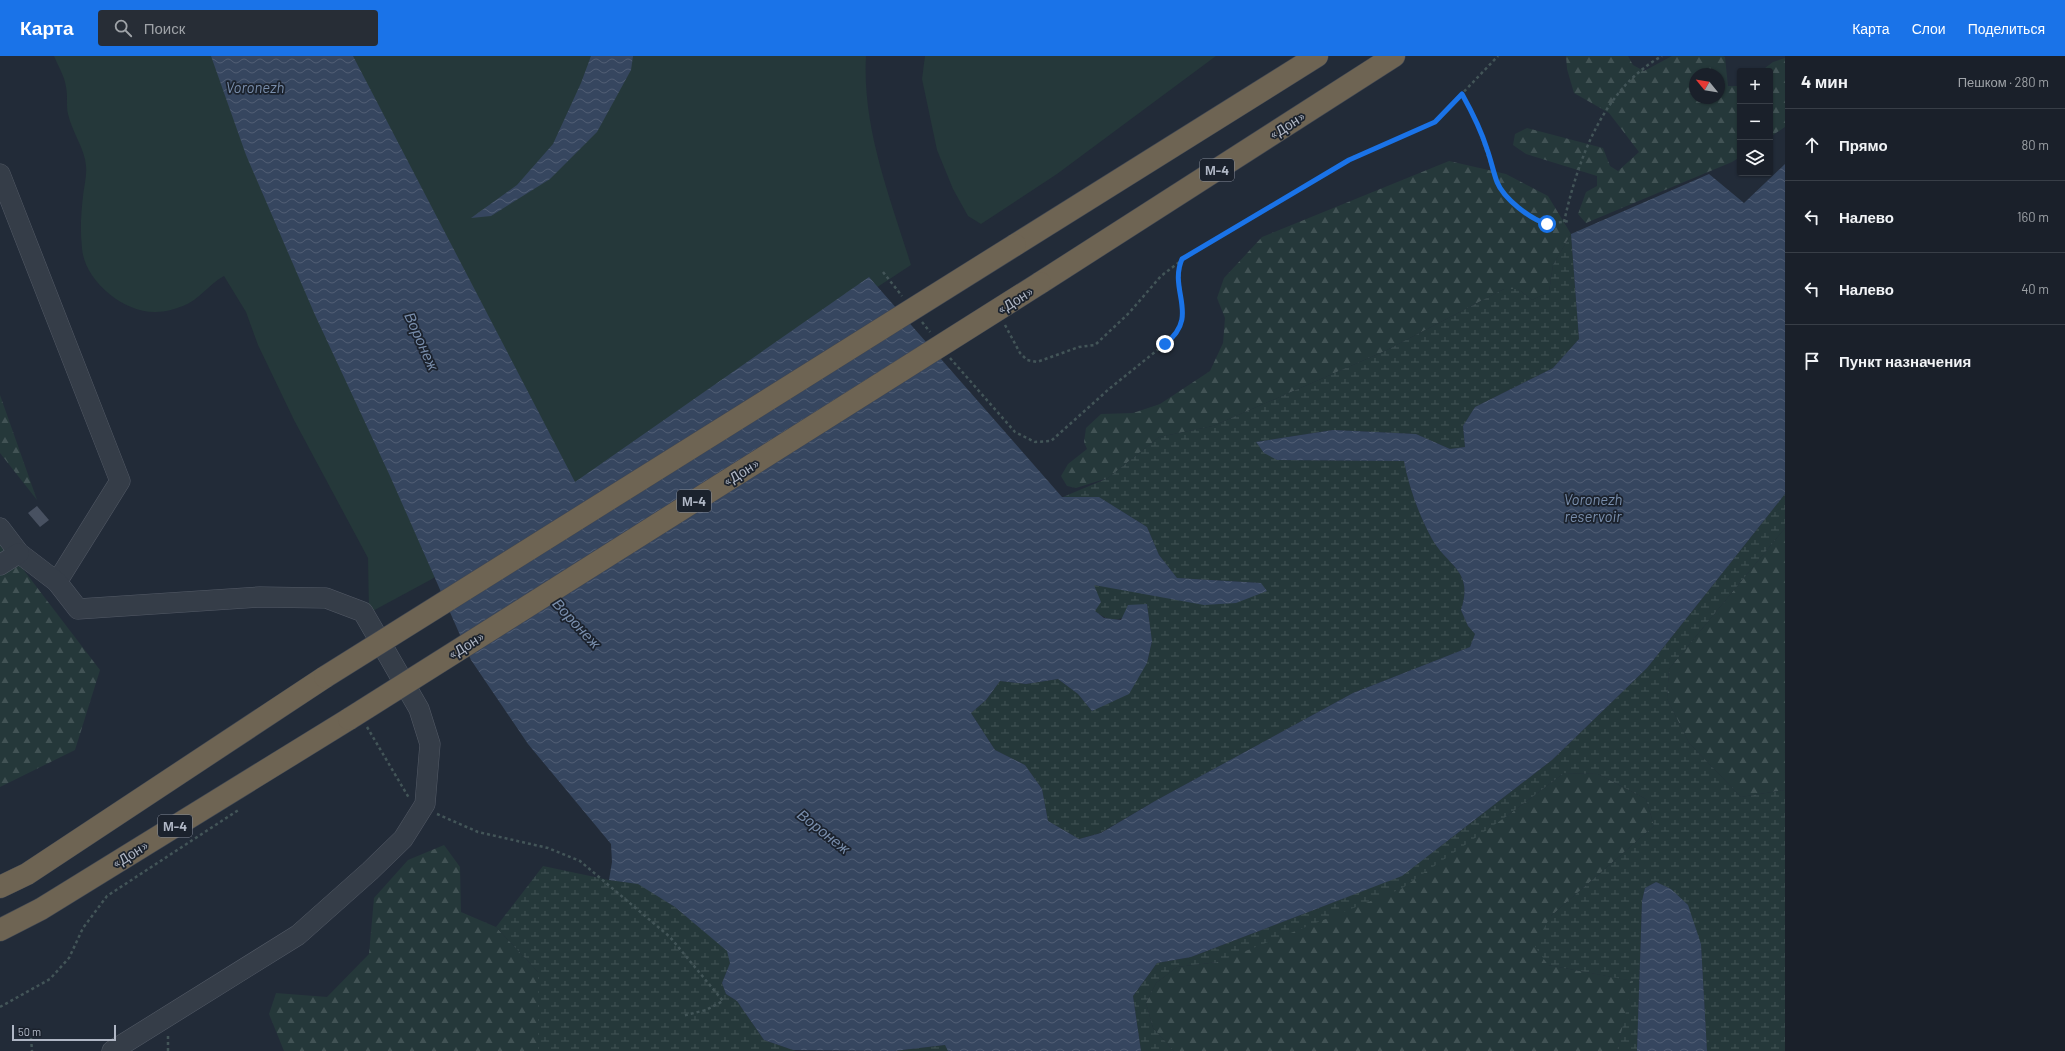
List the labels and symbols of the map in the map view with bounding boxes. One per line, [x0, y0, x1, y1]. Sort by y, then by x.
north arrow [1689, 68, 1725, 104]
water label: Voronezh [226, 78, 285, 96]
street label: «Дон» [1265, 107, 1309, 143]
road number: М-4 [1200, 159, 1234, 181]
route start [1538, 215, 1556, 233]
street label: «Дон» [993, 282, 1037, 318]
water label: Воронеж [401, 309, 443, 374]
route end [1156, 335, 1174, 353]
street label: «Дон» [719, 454, 763, 490]
road number: М-4 [677, 490, 711, 512]
water label: Voronezh reservoir [1564, 490, 1623, 525]
water label: Воронеж [549, 594, 605, 652]
street label: «Дон» [444, 627, 488, 663]
water label: Воронеж [794, 805, 854, 858]
road number: М-4 [158, 815, 192, 837]
street label: «Дон» [108, 836, 152, 872]
scale bar [12, 1023, 116, 1042]

